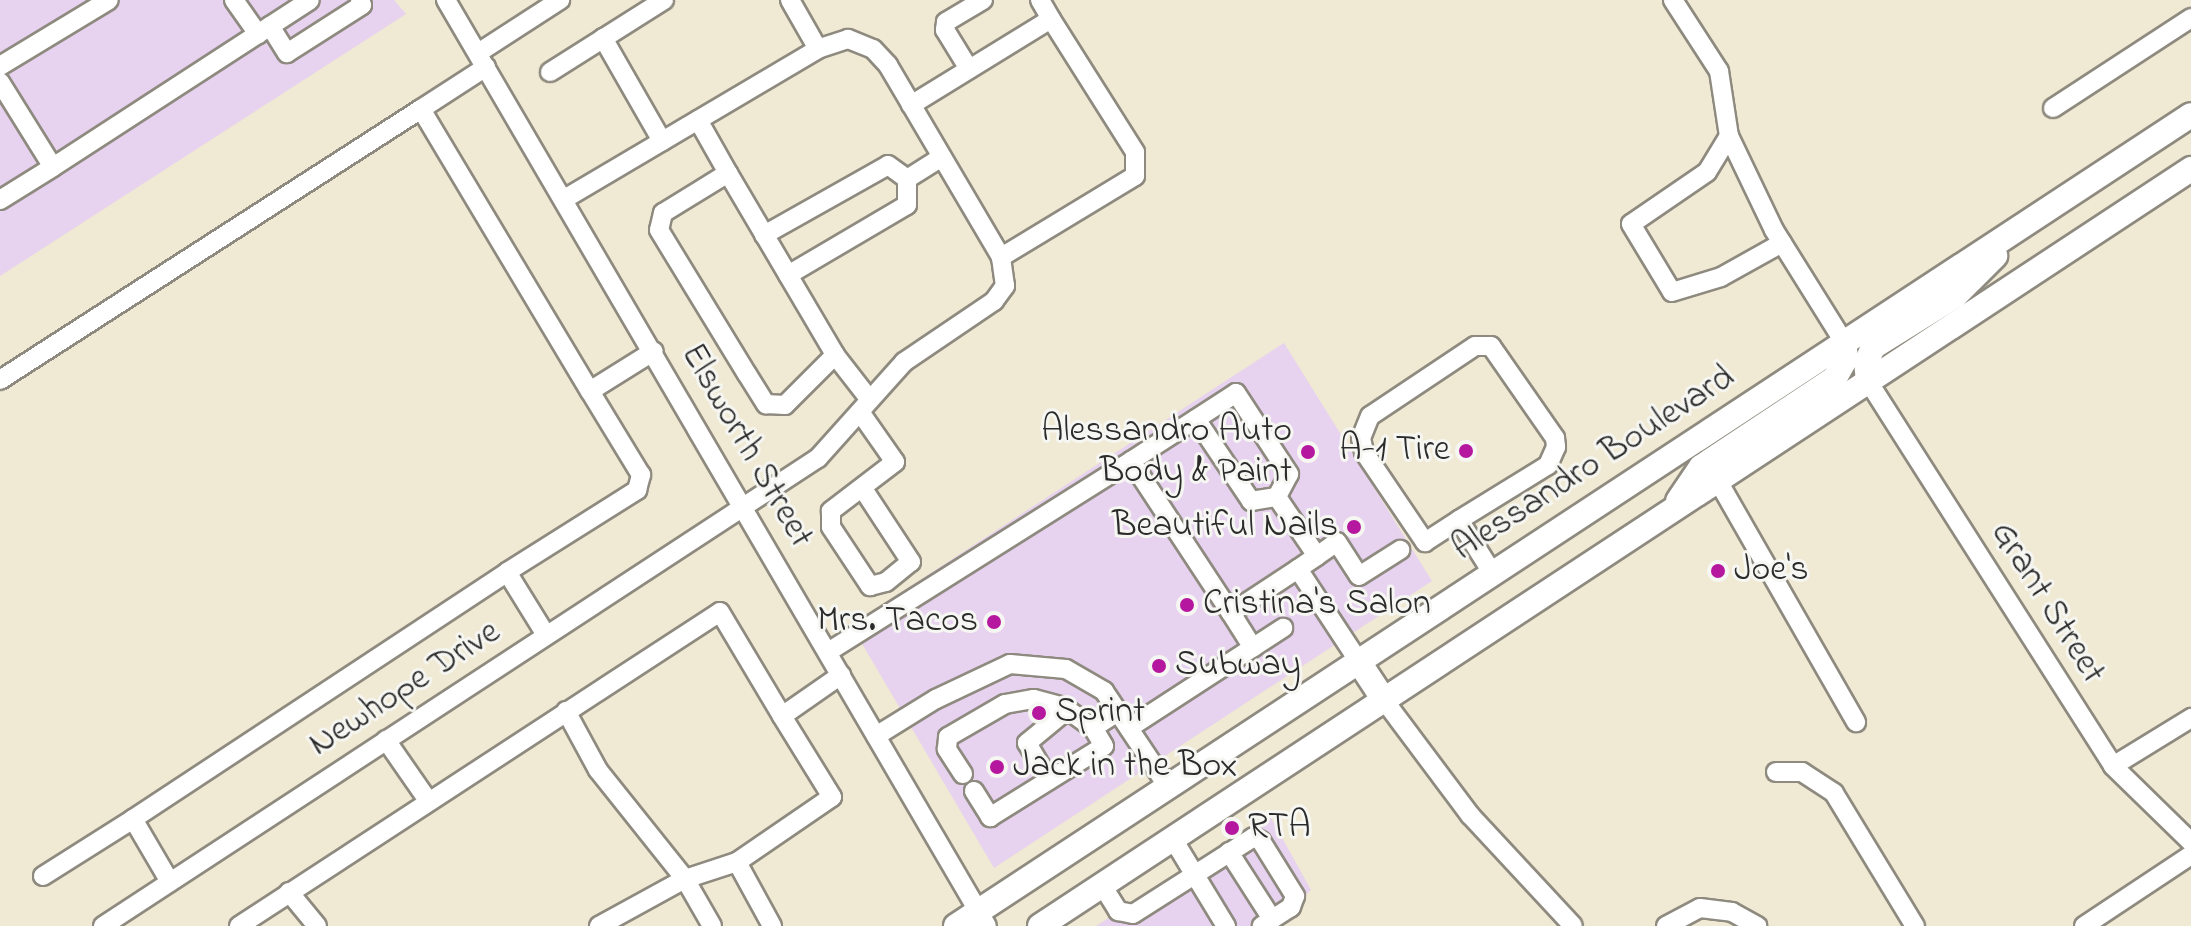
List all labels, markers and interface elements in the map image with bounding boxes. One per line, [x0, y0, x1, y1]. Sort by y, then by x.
street label: Elsworth Street [670, 336, 822, 556]
street label: Alessandro Boulevard [1445, 357, 1743, 571]
place label: Alessandro Auto Body & Paint [1041, 409, 1292, 494]
place label: A-1 Tire [1339, 429, 1450, 473]
marker: A-1 Tire [1457, 442, 1475, 460]
marker: Alessandro Auto Body & Paint [1299, 443, 1317, 461]
place label: Beautiful Nails [1112, 505, 1338, 549]
street label: Grant Street [1980, 514, 2114, 692]
marker: Beautiful Nails [1345, 518, 1363, 536]
place label: Joe's [1734, 549, 1808, 593]
marker: Joe's [1709, 562, 1727, 580]
place label: Cristina's Salon [1203, 583, 1431, 627]
marker: Cristina's Salon [1178, 596, 1196, 614]
place label: Mrs. Tacos [817, 600, 978, 644]
street label: Newhope Drive [301, 611, 509, 767]
marker: Mrs. Tacos [985, 613, 1003, 631]
place label: Subway [1175, 644, 1301, 688]
marker: Subway [1150, 657, 1168, 675]
place label: Sprint [1055, 691, 1145, 735]
marker: Sprint [1030, 704, 1048, 722]
place label: Jack in the Box [1013, 745, 1237, 789]
marker: Jack in the Box [988, 758, 1006, 776]
place label: RTA [1248, 806, 1311, 850]
marker: RTA [1223, 819, 1241, 837]

